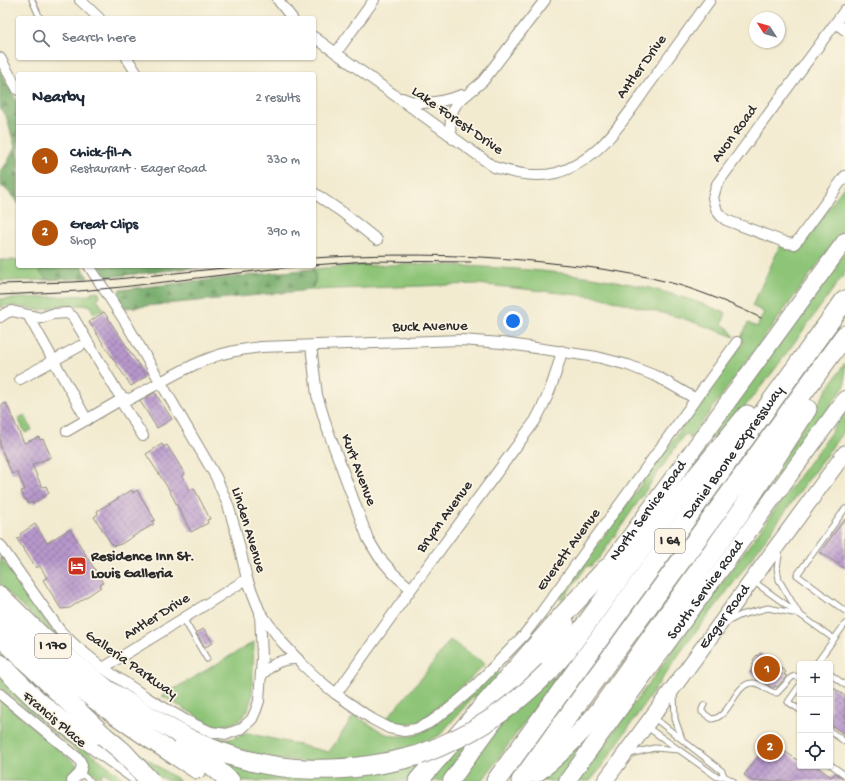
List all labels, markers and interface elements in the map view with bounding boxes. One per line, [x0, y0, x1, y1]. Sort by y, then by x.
north arrow [749, 12, 785, 48]
search box [16, 16, 316, 60]
icon: search [30, 27, 52, 49]
text: Search here [62, 29, 136, 47]
street label: Antler Drive [613, 31, 671, 103]
street label: Lake Forest Drive [408, 83, 507, 160]
text: Nearby [32, 88, 85, 108]
text: 2 results [255, 91, 300, 106]
street label: Avon Road [708, 101, 763, 166]
text: Chick-fil-A [70, 144, 131, 162]
text: 1 [42, 153, 48, 168]
text: 330 m [267, 153, 300, 168]
text: Restaurant · Eager Road [70, 162, 206, 177]
text: Great Clips [70, 216, 138, 234]
text: 2 [42, 225, 48, 240]
text: 390 m [267, 225, 300, 240]
text: Shop [70, 234, 96, 249]
your location [503, 311, 523, 331]
street label: Buck Avenue [391, 317, 468, 337]
street label: Daniel Boone Expressway [679, 382, 789, 524]
street label: Kurt Avenue [336, 432, 380, 509]
street label: North Service Road [606, 456, 692, 565]
street label: Bryan Avenue [412, 477, 477, 557]
street label: Linden Avenue [226, 485, 270, 575]
street label: Everett Avenue [533, 505, 605, 595]
road number: I 64 [655, 529, 685, 553]
street label: South Service Road [664, 536, 749, 643]
place label: Residence Inn St. Louis Galleria [90, 548, 195, 583]
hotel icon: Residence Inn St. Louis Galleria [66, 555, 88, 577]
street label: Eager Road [695, 580, 755, 653]
street label: Antler Drive [121, 589, 194, 644]
street label: Galleria Parkway [81, 627, 181, 704]
road number: I 170 [35, 634, 71, 658]
pin: 1 [754, 654, 780, 684]
map controls [797, 661, 833, 769]
button: + [797, 661, 833, 697]
street label: Francis Place [17, 687, 90, 752]
button: − [797, 697, 833, 733]
pin: 2 [757, 732, 783, 762]
button: locate [797, 733, 833, 769]

